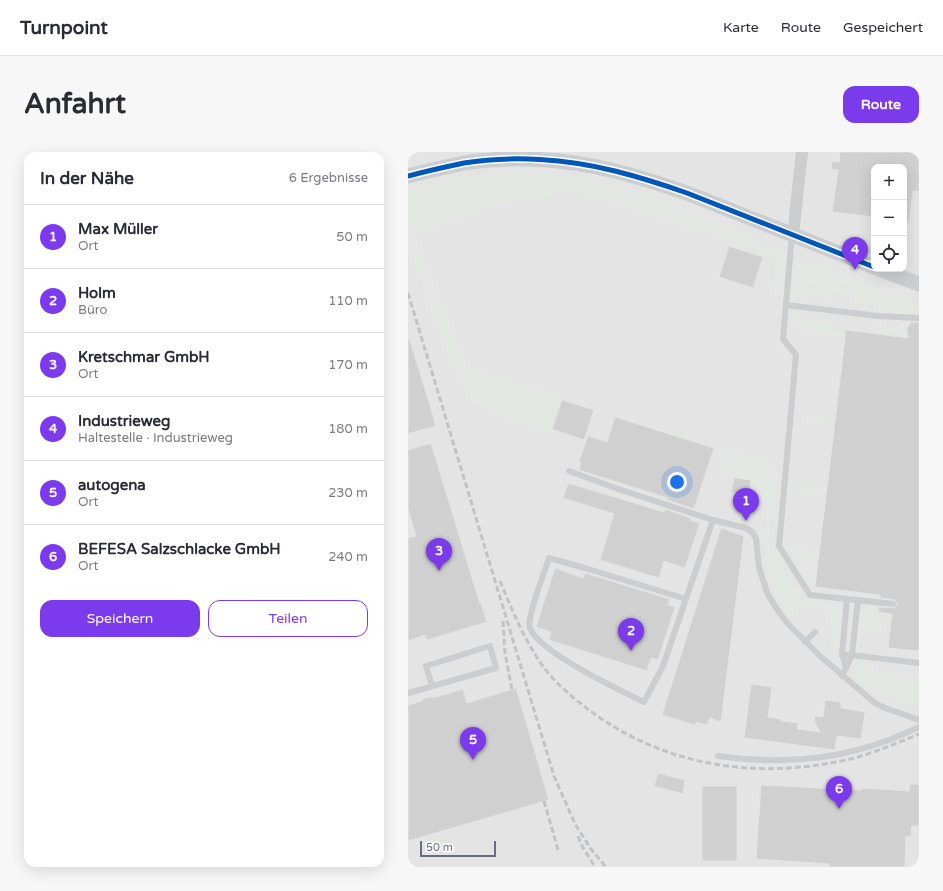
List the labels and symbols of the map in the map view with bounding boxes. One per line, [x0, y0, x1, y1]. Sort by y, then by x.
pin: 4 [842, 237, 868, 270]
your location [667, 472, 687, 492]
pin: 1 [733, 488, 759, 521]
pin: 3 [426, 538, 452, 571]
pin: 2 [618, 618, 644, 651]
pin: 5 [460, 727, 486, 760]
pin: 6 [826, 776, 852, 809]
scale bar [420, 839, 496, 858]

